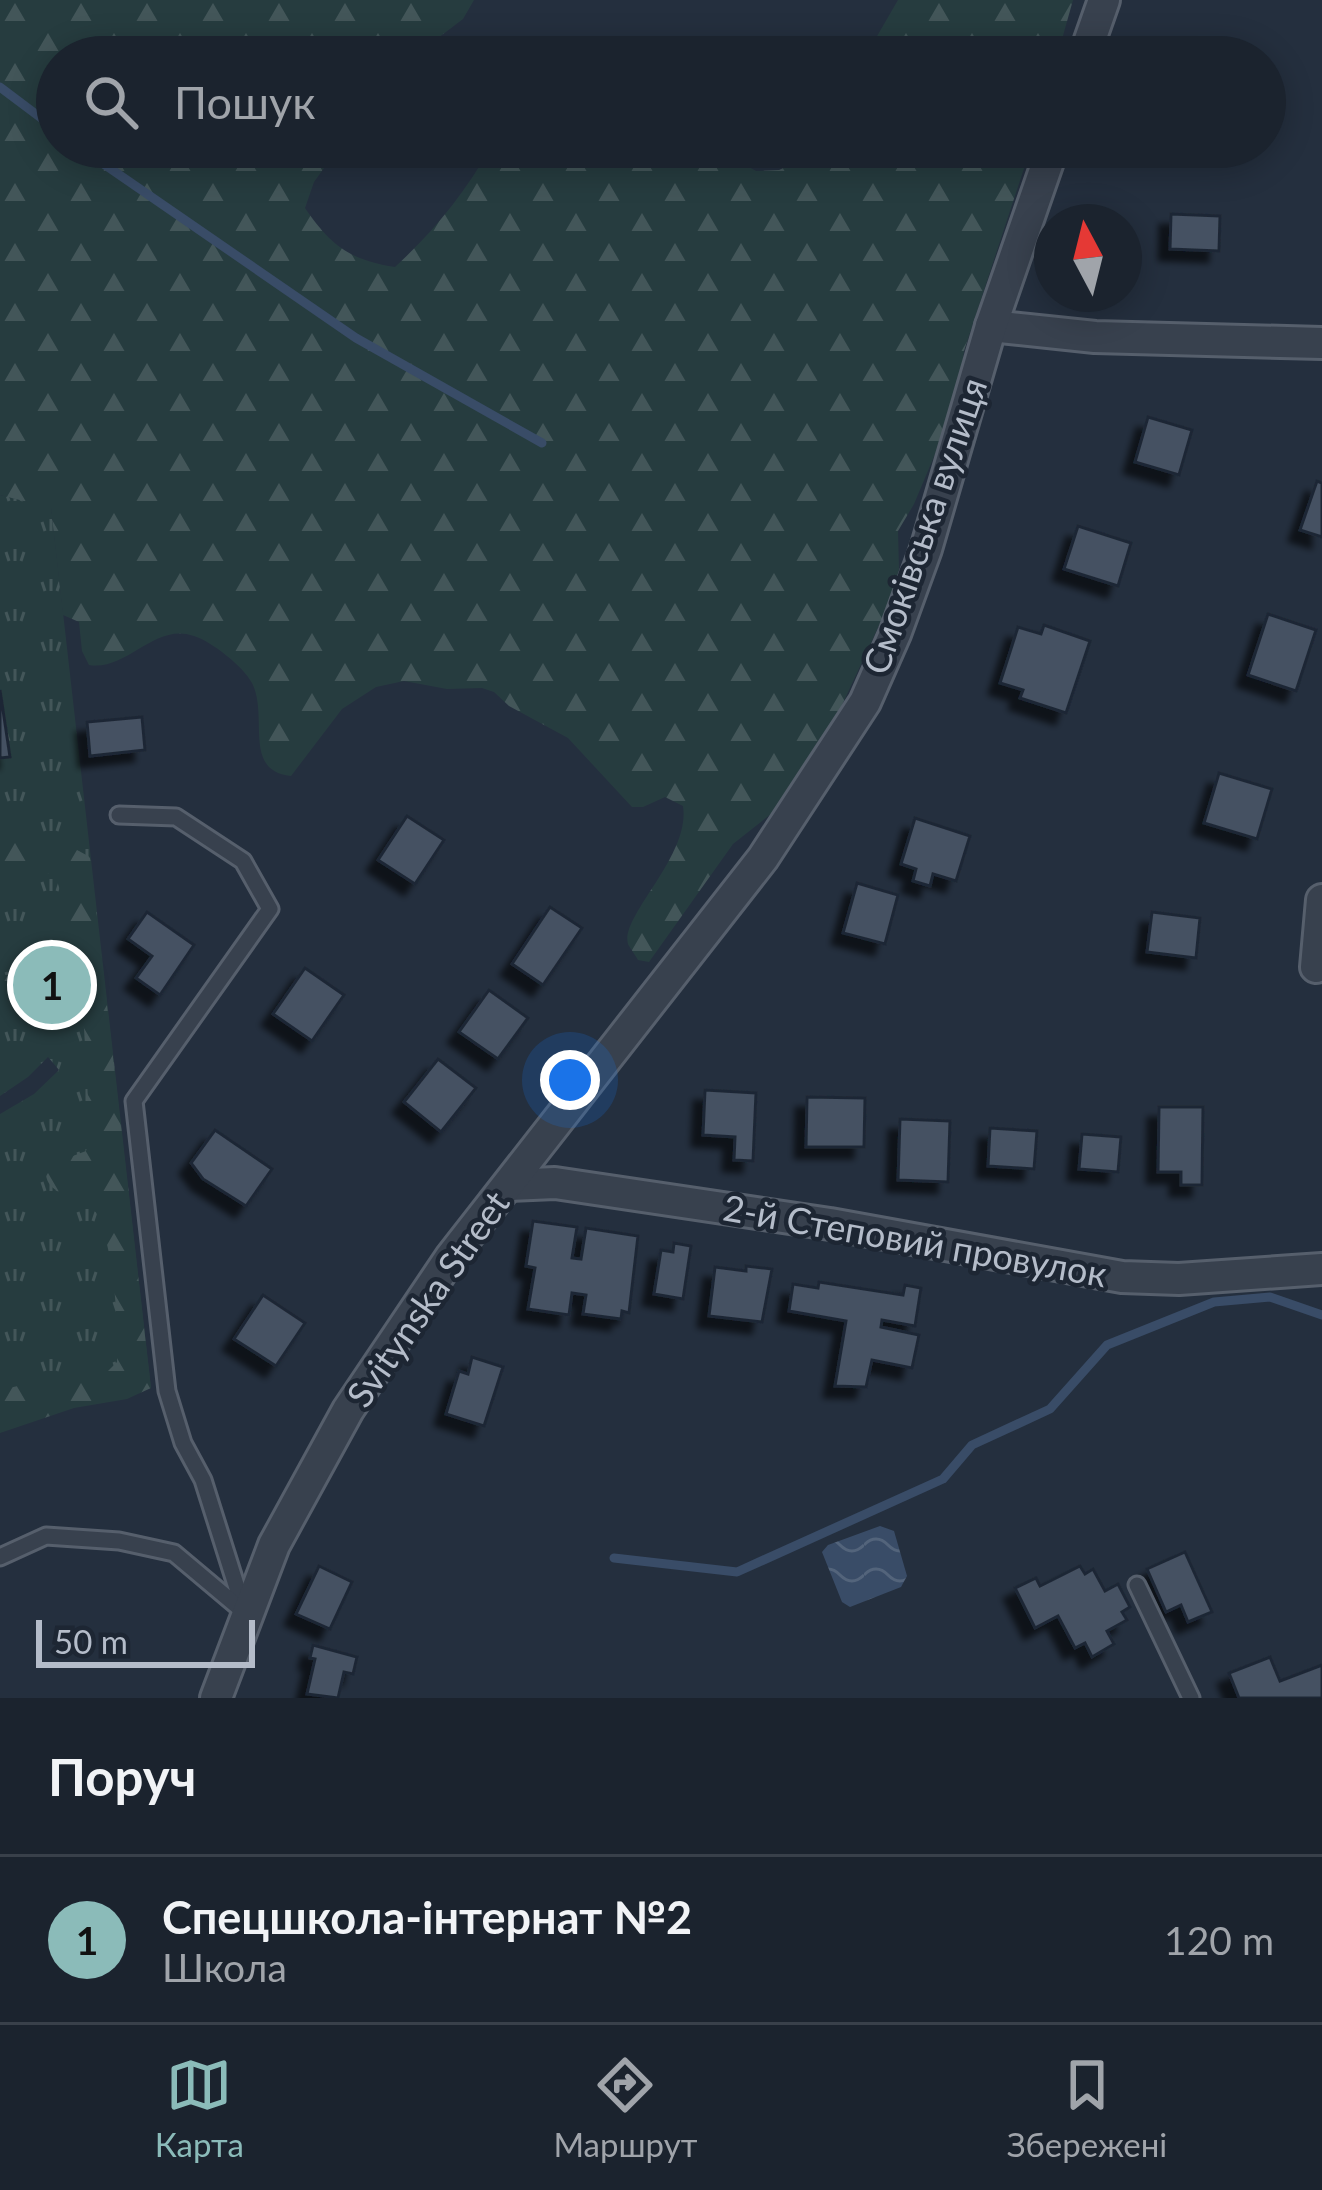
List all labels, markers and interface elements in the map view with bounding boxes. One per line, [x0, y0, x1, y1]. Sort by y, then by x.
search box [36, 36, 1286, 168]
icon: search [78, 69, 144, 135]
text: Пошук [174, 75, 315, 129]
north arrow [1034, 204, 1142, 312]
street label: Смоківська вулиця [853, 372, 995, 680]
pin: 1 [13, 940, 91, 1030]
your location [540, 1050, 600, 1110]
street label: Svitynska Street [337, 1182, 518, 1415]
street label: 2-й Степовий провулок [720, 1185, 1111, 1295]
scale bar [36, 1614, 255, 1667]
text: 50 m [54, 1621, 128, 1661]
text: Поруч [48, 1746, 197, 1807]
text: Спецшкола-інтернат №2 [162, 1890, 692, 1944]
text: 1 [76, 1917, 98, 1963]
text: 120 m [1164, 1917, 1274, 1963]
text: Школа [162, 1944, 287, 1990]
tab: Карта [155, 2052, 244, 2164]
tab: Маршрут [553, 2052, 697, 2164]
tab: Збережені [1007, 2052, 1167, 2164]

